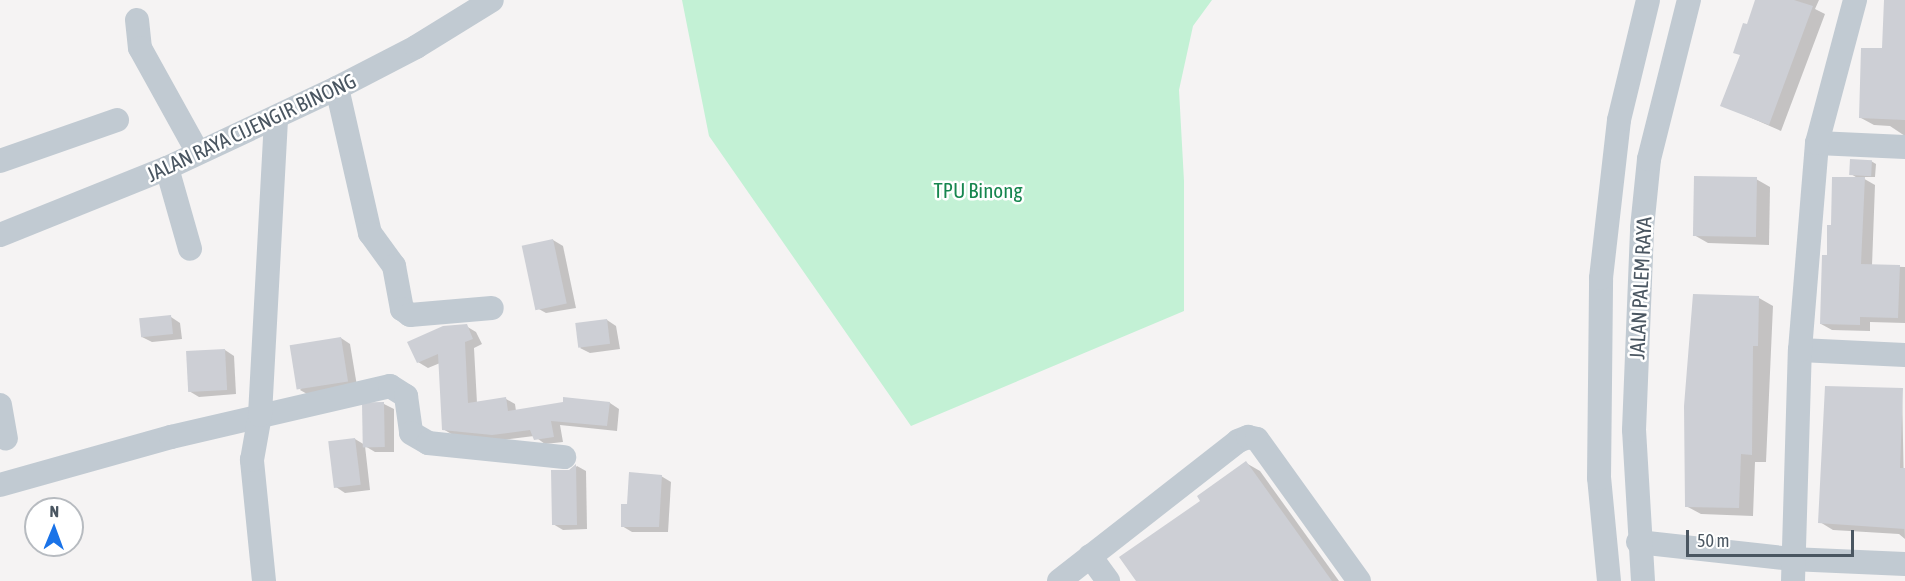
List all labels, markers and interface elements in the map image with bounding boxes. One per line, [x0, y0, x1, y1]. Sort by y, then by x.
street label: JALAN RAYA CIJENGIR BINONG [142, 67, 360, 187]
park label: TPU Binong [934, 177, 1022, 203]
street label: JALAN PALEM RAYA [1624, 216, 1656, 360]
north arrow [24, 497, 84, 557]
text: N [49, 502, 59, 520]
scale bar [1689, 518, 1857, 556]
text: 50 m [1697, 530, 1729, 551]

